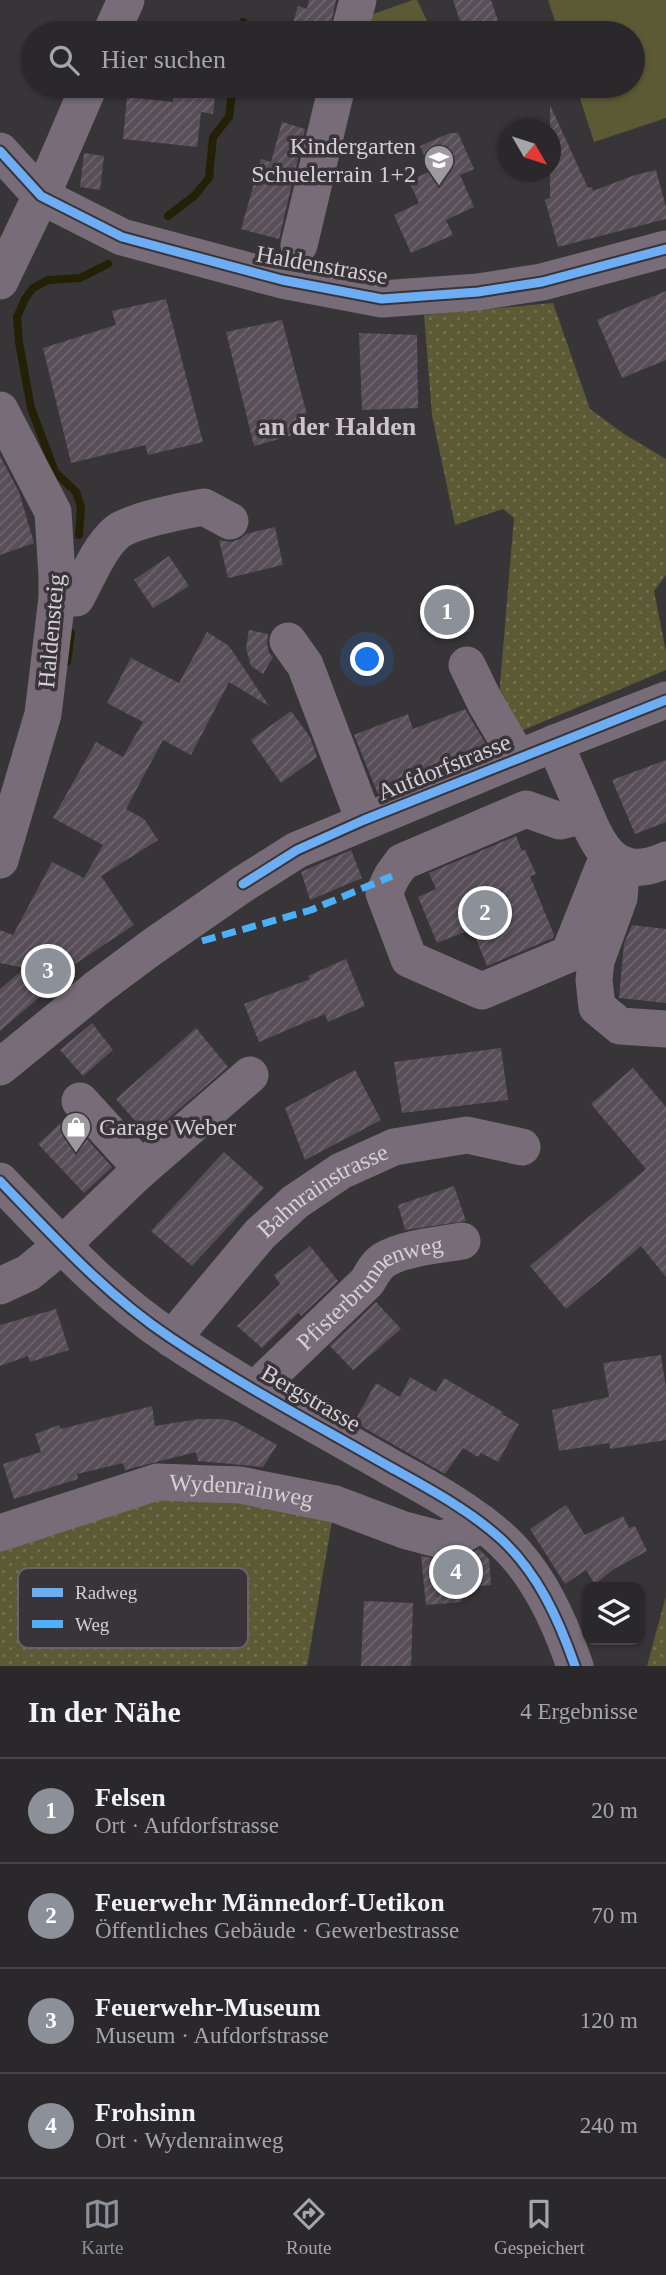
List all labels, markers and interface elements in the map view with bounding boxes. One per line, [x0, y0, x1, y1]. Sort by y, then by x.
search box [21, 21, 645, 98]
icon: search [45, 41, 83, 79]
text: Hier suchen [101, 45, 226, 74]
north arrow [498, 119, 561, 182]
place label: Kindergarten Schuelerrain 1+2 [251, 133, 416, 187]
school or university icon: Kindergarten Schuelerrain 1+2 [422, 143, 456, 187]
street label: Haldenstrasse [254, 241, 390, 289]
district label: an der Halden [258, 412, 417, 441]
street label: Haldensteig [33, 573, 69, 689]
pin: 1 [424, 586, 470, 638]
your location [350, 642, 384, 676]
street label: Aufdorfstrasse [374, 728, 514, 806]
pin: 2 [462, 887, 508, 939]
pin: 3 [25, 945, 71, 997]
shop icon: Garage Weber [59, 1110, 93, 1154]
place label: Garage Weber [99, 1114, 236, 1140]
street label: Bahnrainstrasse [252, 1138, 392, 1243]
street label: Pfisterbrunnenweg [291, 1231, 445, 1355]
street label: Bergstrasse [257, 1359, 365, 1437]
street label: Wydenrainweg [169, 1469, 316, 1512]
pin: 4 [433, 1546, 479, 1598]
legend [18, 1568, 248, 1648]
text: Radweg [75, 1582, 138, 1603]
map controls [582, 1582, 645, 1645]
button: layers [582, 1582, 645, 1645]
text: Weg [75, 1614, 110, 1635]
text: In der Nähe [28, 1695, 181, 1728]
text: 4 Ergebnisse [520, 1699, 638, 1724]
text: Felsen [95, 1783, 166, 1812]
text: 1 [45, 1798, 57, 1823]
text: 20 m [591, 1798, 638, 1823]
text: Ort · Aufdorfstrasse [95, 1813, 279, 1838]
text: Feuerwehr Männedorf-Uetikon [95, 1888, 445, 1917]
text: 2 [45, 1903, 57, 1928]
text: 70 m [591, 1903, 638, 1928]
text: Öffentliches Gebäude · Gewerbestrasse [95, 1918, 459, 1943]
text: Feuerwehr-Museum [95, 1993, 321, 2022]
text: 3 [45, 2008, 57, 2033]
text: 120 m [580, 2008, 638, 2033]
text: Museum · Aufdorfstrasse [95, 2023, 329, 2048]
text: Frohsinn [95, 2098, 196, 2127]
text: 4 [45, 2113, 57, 2138]
text: 240 m [580, 2113, 638, 2138]
text: Ort · Wydenrainweg [95, 2128, 284, 2153]
tab: Karte [81, 2195, 123, 2259]
tab: Route [286, 2195, 331, 2259]
tab: Gespeichert [494, 2195, 585, 2259]

